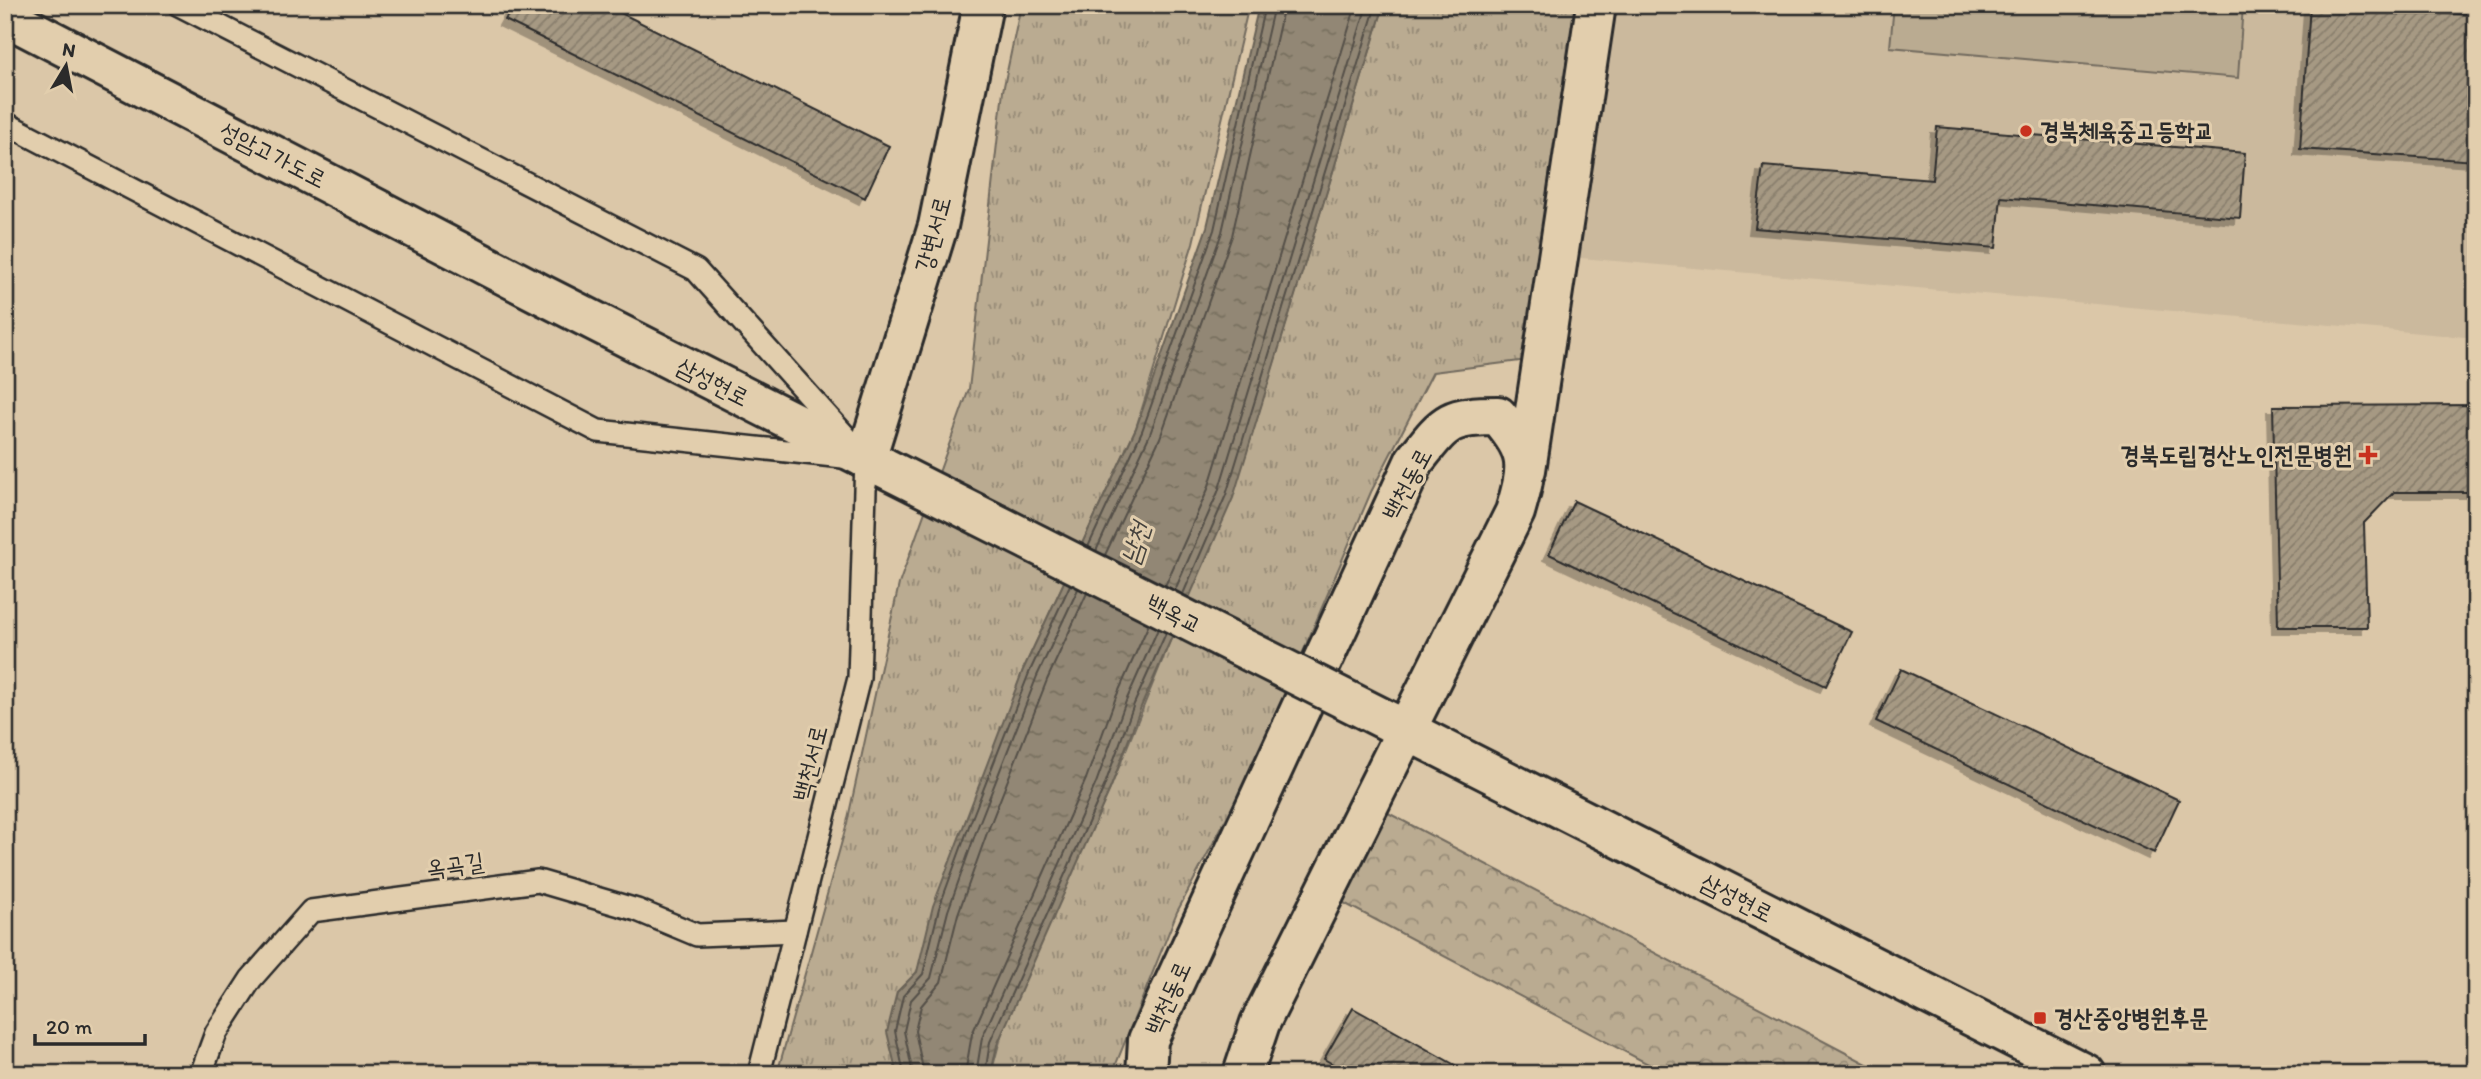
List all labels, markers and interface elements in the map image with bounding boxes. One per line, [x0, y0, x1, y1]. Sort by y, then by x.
north arrow [32, 32, 102, 102]
text: N [61, 37, 77, 62]
street label: 성암고가도로 [215, 115, 331, 194]
place label: 경북체육중고등학교 [2040, 116, 2214, 145]
marker: 경북체육중고등학교 [2018, 123, 2034, 139]
street label: 강변서로 [909, 193, 957, 275]
street label: 삼성현로 [672, 351, 754, 412]
place label: 경북도립경산노인전문병원 [2120, 440, 2352, 469]
street label: 백천동로 [1376, 443, 1437, 525]
marker: 경북도립경산노인전문병원 [2358, 445, 2378, 465]
water label: 남천 [1113, 515, 1158, 568]
street label: 백옥교 [1142, 587, 1207, 640]
street label: 백천서로 [786, 722, 833, 804]
street label: 옥곡길 [424, 846, 486, 883]
street label: 삼성현로 [1696, 867, 1778, 928]
street label: 백천동로 [1139, 957, 1196, 1039]
scale bar [35, 1002, 145, 1046]
place label: 경산중앙병원후문 [2054, 1003, 2209, 1032]
marker: 경산중앙병원후문 [2032, 1010, 2048, 1026]
text: 20 m [46, 1014, 93, 1039]

